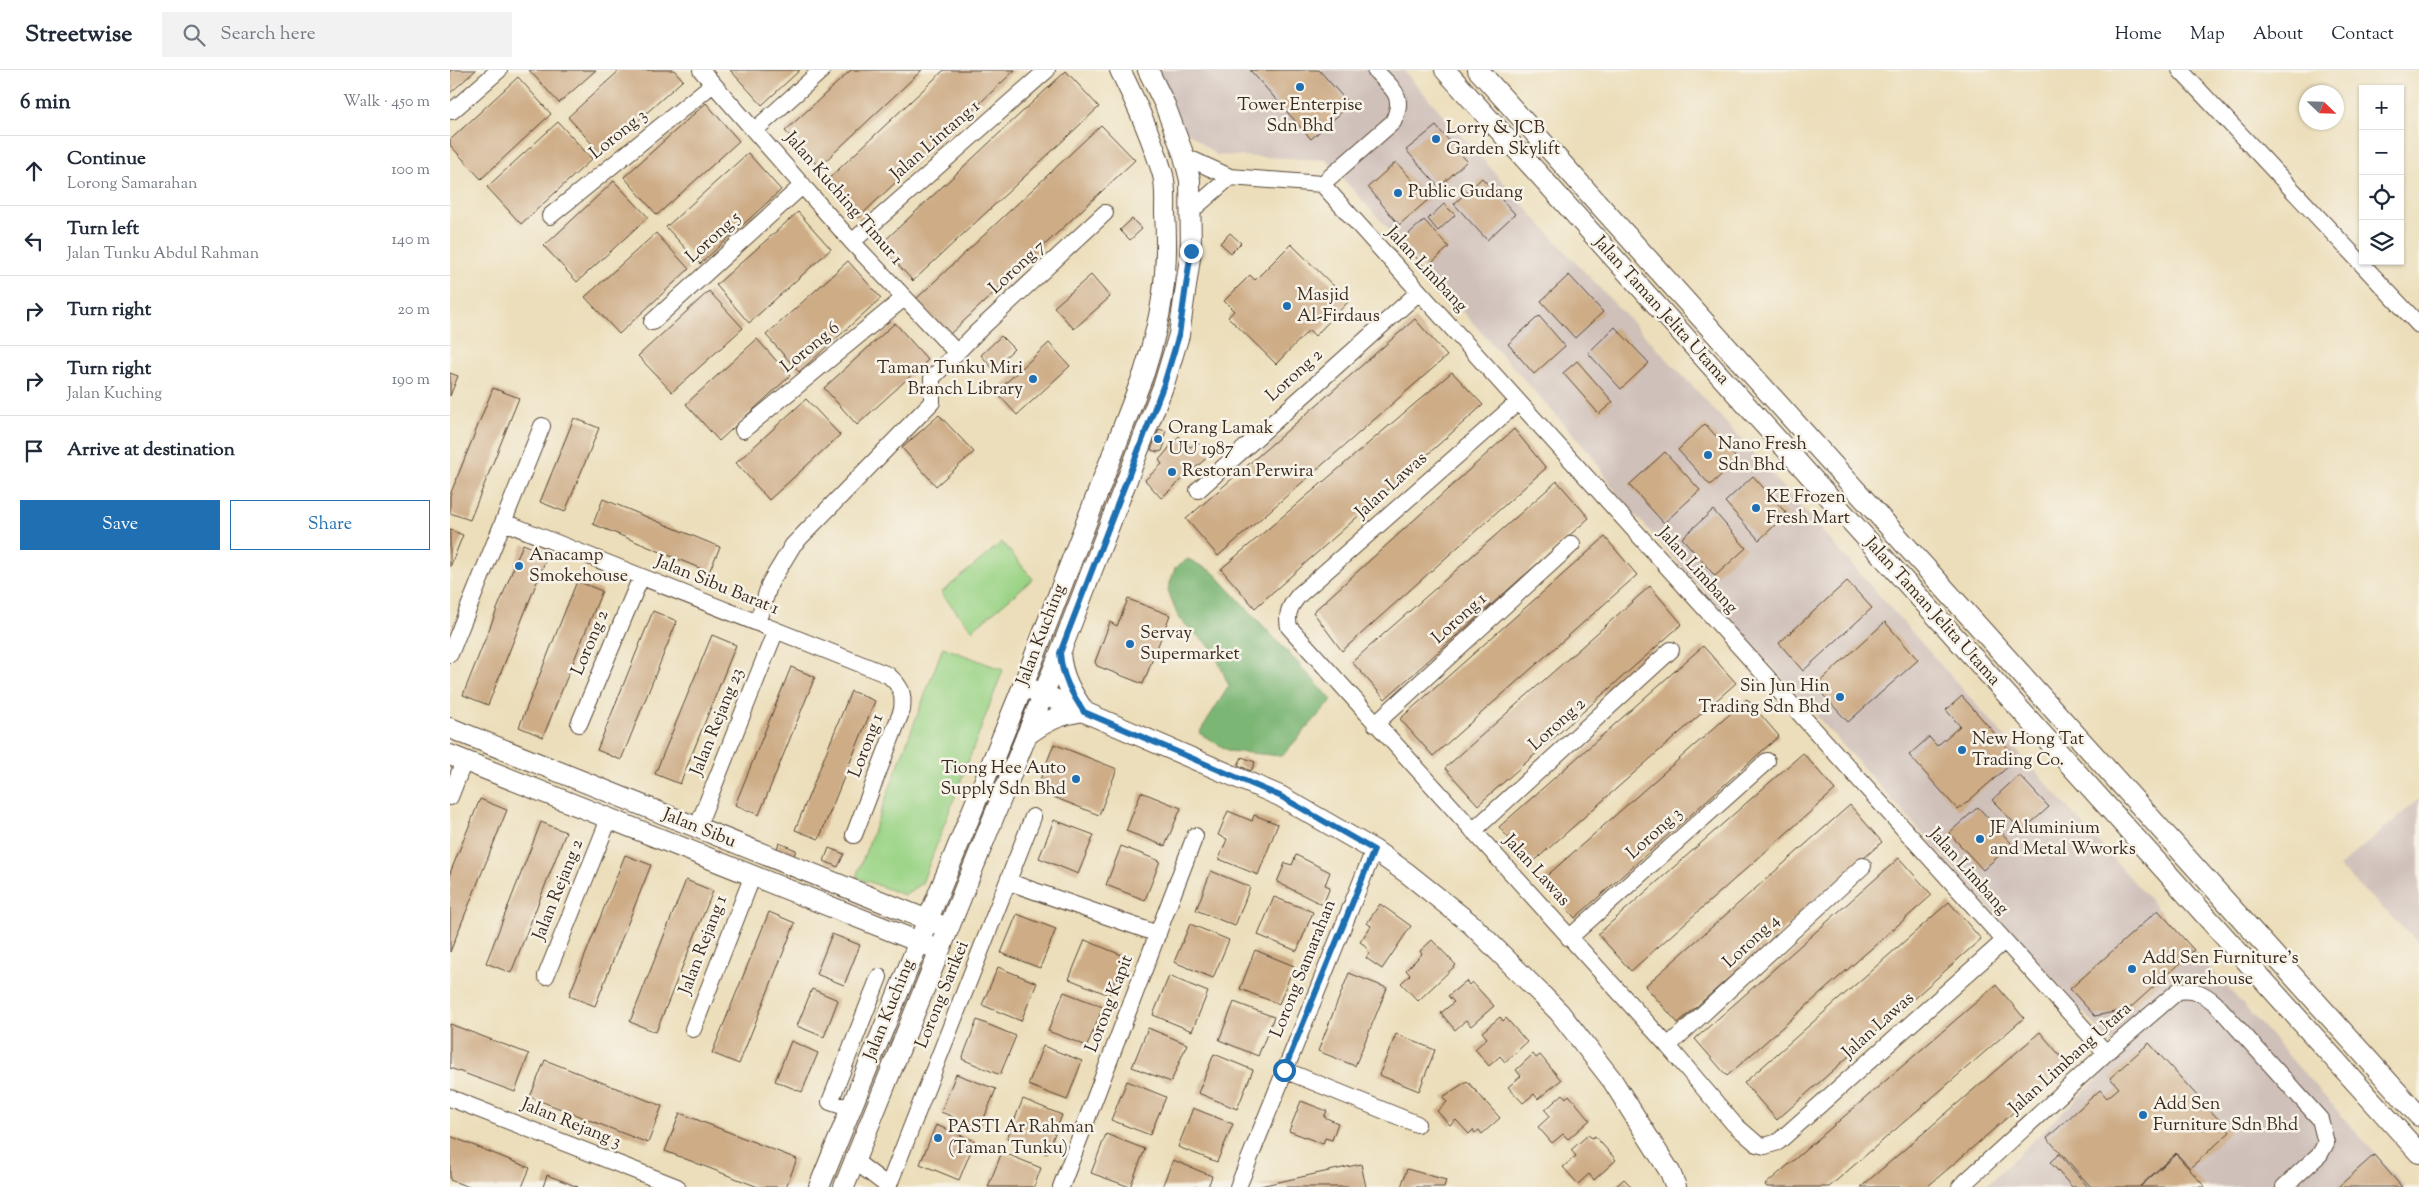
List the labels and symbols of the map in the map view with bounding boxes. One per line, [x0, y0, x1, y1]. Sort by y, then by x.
marker: Tower Enterpise Sdn Bhd [1294, 81, 1306, 93]
north arrow [2299, 85, 2344, 130]
place label: Tower Enterpise Sdn Bhd [1237, 93, 1363, 140]
street label: Jalan Lintang 1 [885, 95, 987, 188]
street label: Lorong 3 [585, 104, 653, 166]
place label: Lorry & JCB Garden Skylift [1446, 116, 1560, 163]
street label: Jalan Kuching Timur 1 [777, 126, 908, 272]
marker: Lorry & JCB Garden Skylift [1430, 133, 1442, 145]
place label: Public Gudang [1408, 180, 1523, 206]
marker: Public Gudang [1392, 187, 1404, 199]
street label: Lorong 5 [681, 206, 747, 270]
street label: Jalan Limbang [1379, 220, 1473, 319]
street label: Jalan Taman Jelita Utama [1586, 230, 1735, 391]
street label: Lorong 7 [984, 235, 1052, 301]
route end [1180, 240, 1203, 263]
place label: Masjid Al-Firdaus [1297, 283, 1380, 330]
marker: Masjid Al-Firdaus [1281, 300, 1293, 312]
street label: Lorong 6 [776, 316, 846, 380]
street label: Lorong 2 [1261, 343, 1330, 409]
place label: Taman Tunku Miri Branch Library [877, 356, 1023, 403]
marker: Taman Tunku Miri Branch Library [1027, 373, 1039, 385]
place label: Orang Lamak UU 1987 [1168, 416, 1274, 463]
place label: Nano Fresh Sdn Bhd [1718, 432, 1808, 479]
marker: Orang Lamak UU 1987 [1152, 433, 1164, 445]
street label: Jalan Lawas [1349, 447, 1434, 526]
marker: Nano Fresh Sdn Bhd [1702, 449, 1714, 461]
place label: Restoran Perwira [1182, 459, 1313, 485]
marker: Restoran Perwira [1166, 466, 1178, 478]
place label: KE Frozen Fresh Mart [1766, 485, 1850, 532]
marker: KE Frozen Fresh Mart [1750, 502, 1762, 514]
street label: Jalan Limbang [1650, 521, 1743, 620]
street label: Jalan Taman Jelita Utama [1857, 531, 2006, 692]
place label: Anacamp Smokehouse [529, 543, 628, 590]
street label: Jalan Sibu Barat 1 [650, 549, 783, 623]
marker: Anacamp Smokehouse [513, 560, 525, 572]
street label: Jalan Kuching [1010, 580, 1073, 691]
street label: Lorong 1 [1427, 587, 1493, 651]
street label: Lorong 2 [566, 606, 617, 680]
place label: Servay Supermarket [1140, 621, 1240, 668]
marker: Servay Supermarket [1124, 638, 1136, 650]
street label: Jalan Rejang 23 [684, 664, 751, 781]
place label: Sin Jun Hin Trading Sdn Bhd [1699, 674, 1830, 721]
marker: Sin Jun Hin Trading Sdn Bhd [1834, 691, 1846, 703]
street label: Lorong 2 [1524, 692, 1593, 758]
street label: Lorong 1 [843, 710, 891, 782]
place label: New Hong Tat Trading Co. [1972, 727, 2084, 774]
marker: New Hong Tat Trading Co. [1956, 744, 1968, 756]
place label: Tiong Hee Auto Supply Sdn Bhd [940, 756, 1066, 803]
marker: Tiong Hee Auto Supply Sdn Bhd [1070, 773, 1082, 785]
street label: Jalan Sibu [657, 802, 740, 856]
street label: Lorong 3 [1621, 802, 1689, 866]
place label: JF Aluminium and Metal Wworks [1989, 816, 2136, 863]
street label: Jalan Limbang [1921, 822, 2014, 921]
street label: Jalan Lawas [1496, 828, 1575, 913]
marker: JF Aluminium and Metal Wworks [1974, 833, 1986, 845]
street label: Jalan Rejang 2 [527, 835, 591, 945]
street label: Jalan Rejang 1 [673, 892, 735, 999]
street label: Lorong Samarahan [1264, 896, 1344, 1042]
street label: Lorong 4 [1718, 909, 1786, 975]
street label: Lorong Sarikei [910, 937, 976, 1053]
place label: Add Sen Furniture's old warehouse [2142, 946, 2298, 993]
street label: Lorong Kapit [1079, 951, 1141, 1057]
street label: Jalan Kuching [858, 955, 922, 1065]
marker: Add Sen Furniture's old warehouse [2126, 963, 2138, 975]
street label: Jalan Lawas [1836, 987, 1921, 1066]
street label: Jalan Limbang Utara [2003, 997, 2138, 1122]
route start [1273, 1059, 1296, 1082]
street label: Jalan Rejang 3 [516, 1092, 625, 1156]
place label: Add Sen Furniture Sdn Bhd [2153, 1092, 2298, 1139]
marker: Add Sen Furniture Sdn Bhd [2137, 1109, 2149, 1121]
place label: PASTI Ar Rahman (Taman Tunku) [948, 1115, 1095, 1162]
marker: PASTI Ar Rahman (Taman Tunku) [932, 1132, 944, 1144]

